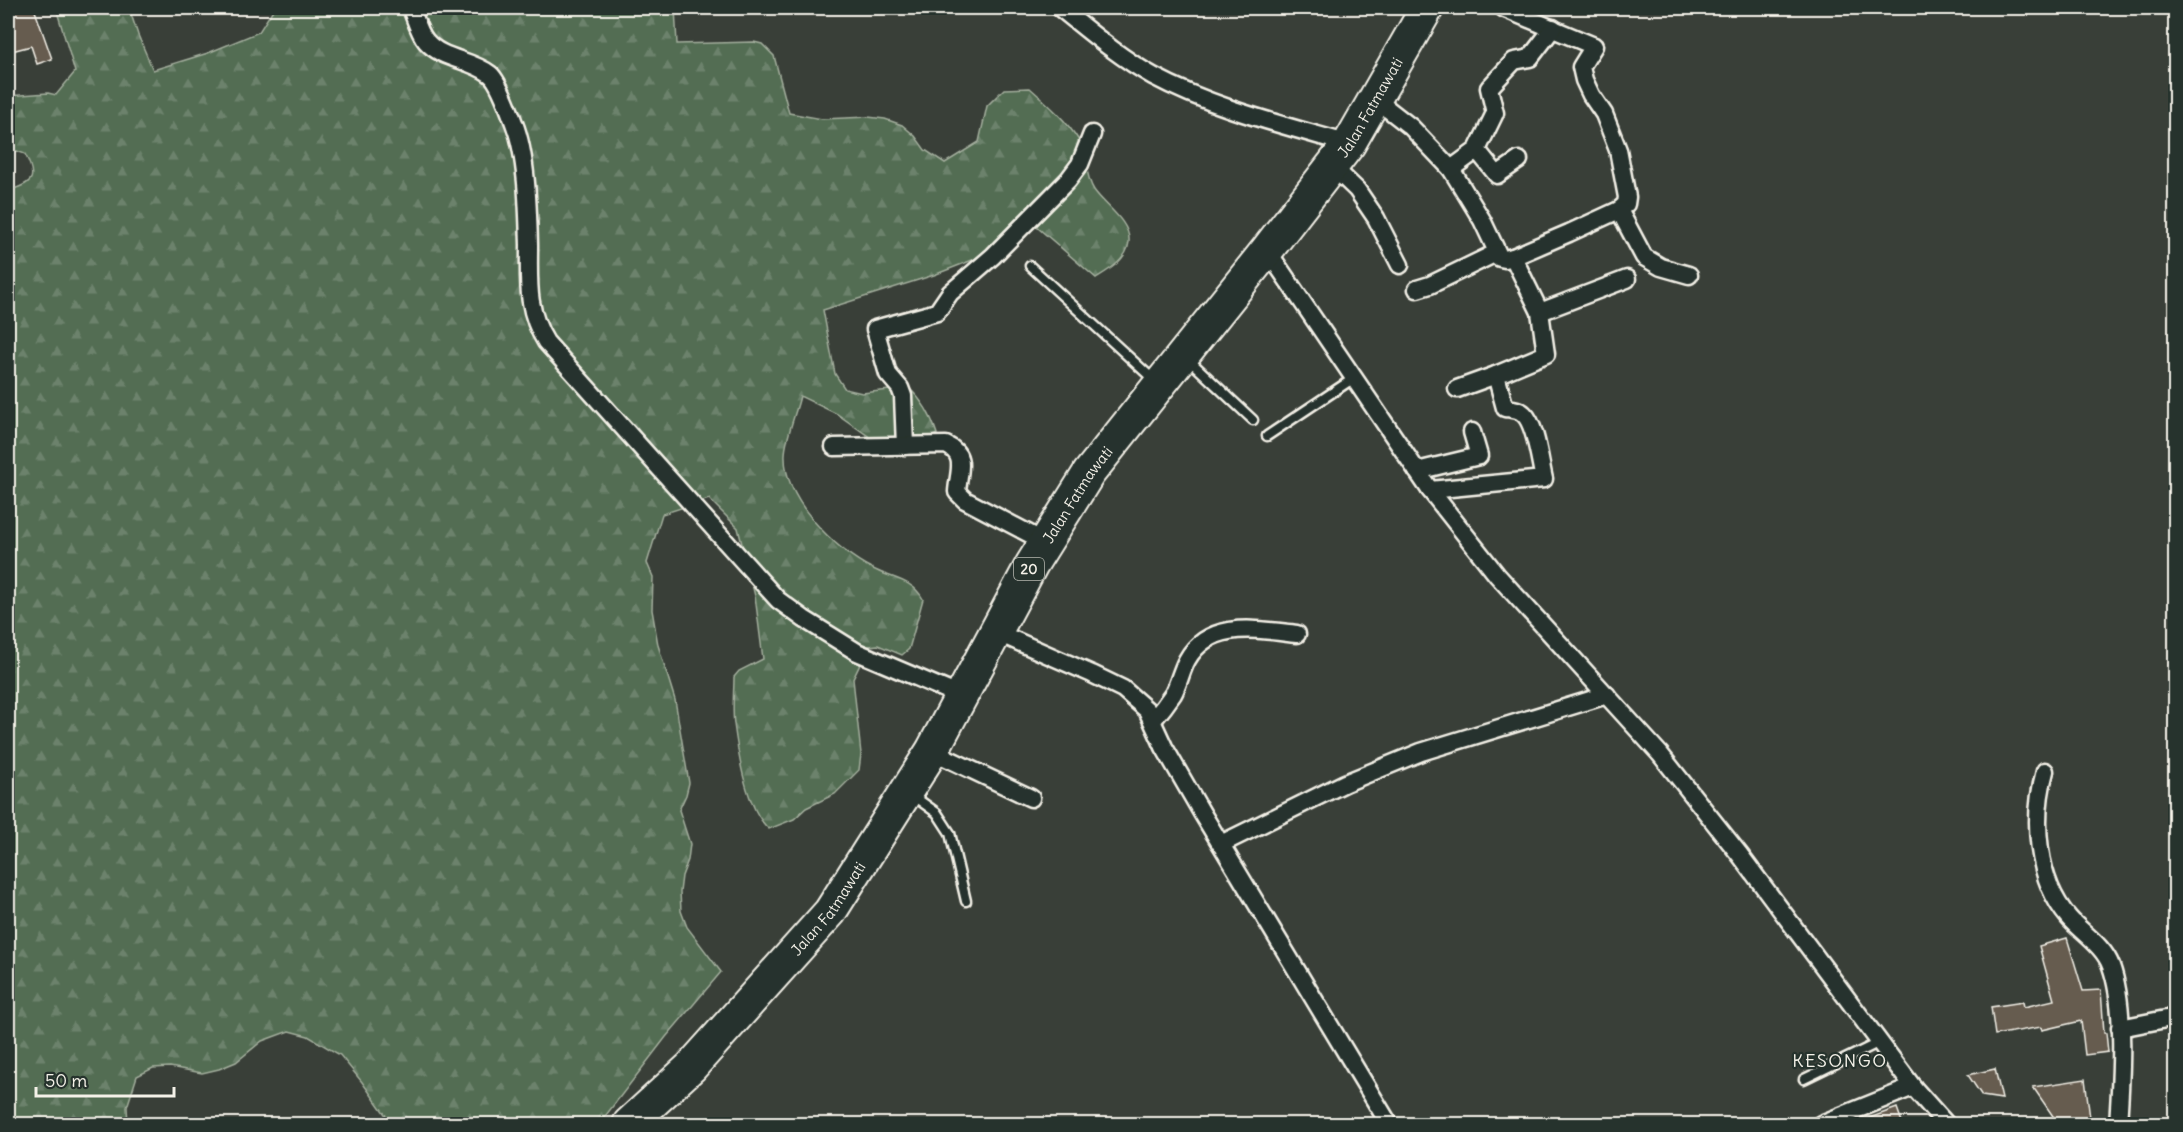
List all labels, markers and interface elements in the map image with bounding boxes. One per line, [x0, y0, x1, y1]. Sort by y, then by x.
street label: Jalan Fatmawati [1333, 54, 1406, 161]
street label: Jalan Fatmawati [1038, 442, 1116, 546]
road number: 20 [1014, 558, 1044, 580]
street label: Jalan Fatmawati [786, 858, 869, 959]
district label: KESONGO [1792, 1049, 1888, 1072]
scale bar [36, 1060, 174, 1098]
text: 50 m [45, 1069, 87, 1092]

